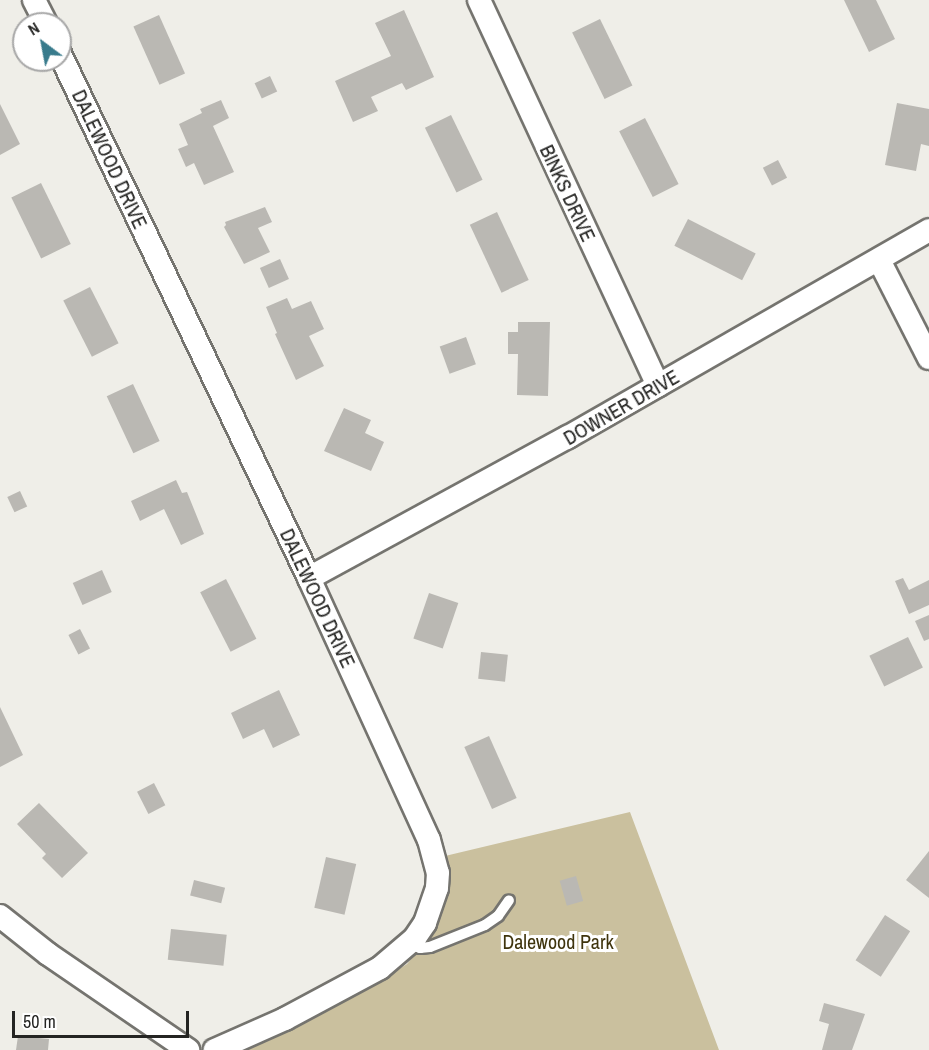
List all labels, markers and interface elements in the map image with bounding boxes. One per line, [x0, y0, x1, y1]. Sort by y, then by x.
north arrow [12, 12, 72, 72]
text: N [24, 17, 43, 40]
street label: DALEWOOD DRIVE [67, 86, 153, 232]
street label: BINKS DRIVE [535, 141, 601, 245]
street label: DOWNER DRIVE [559, 364, 683, 450]
street label: DALEWOOD DRIVE [275, 525, 361, 671]
park label: Dalewood Park [502, 929, 614, 953]
scale bar [15, 999, 192, 1037]
text: 50 m [23, 1009, 56, 1034]

